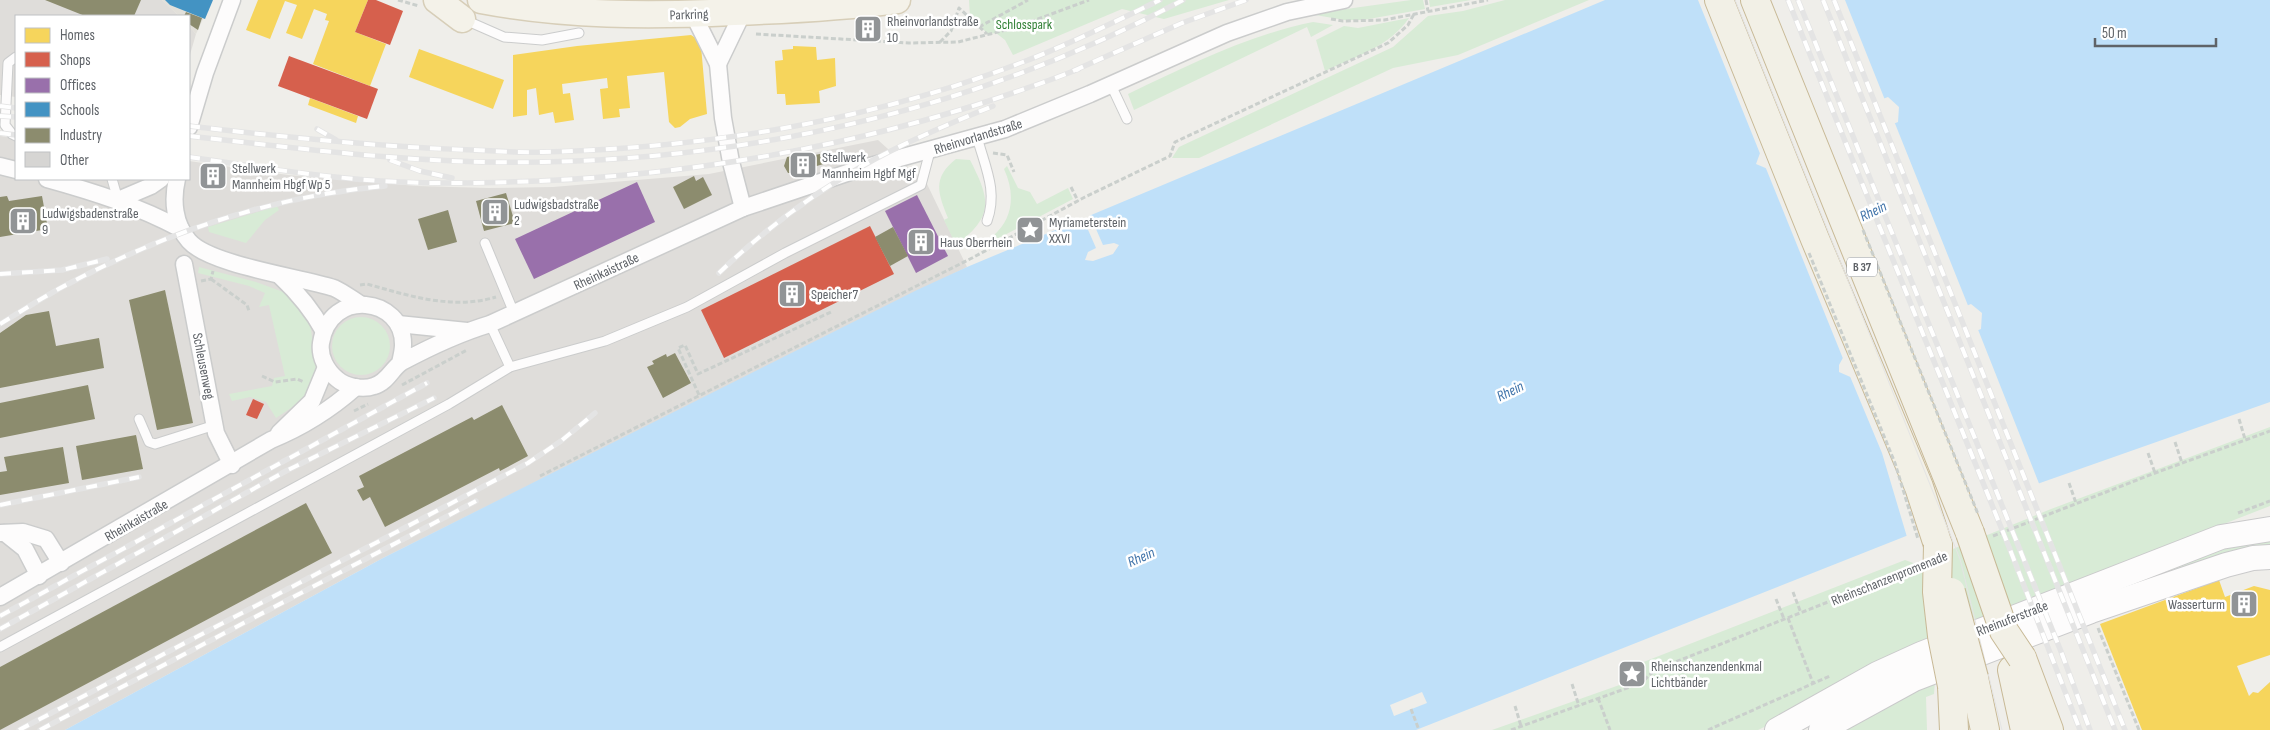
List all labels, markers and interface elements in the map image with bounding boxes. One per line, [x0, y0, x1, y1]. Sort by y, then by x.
street label: Parkring [669, 5, 709, 24]
place label: Rheinvorlandstraße 10 [887, 13, 979, 46]
building icon: Rheinvorlandstraße 10 [853, 14, 883, 44]
legend [15, 15, 190, 180]
scale bar [2095, 15, 2216, 47]
park label: Schlosspark [996, 16, 1053, 33]
text: 50 m [2102, 24, 2127, 43]
text: Homes [60, 26, 95, 45]
text: Shops [60, 51, 91, 70]
text: Offices [60, 76, 96, 95]
text: Schools [60, 101, 99, 120]
street label: Rheinvorlandstraße [932, 115, 1024, 158]
text: Industry [60, 126, 102, 145]
place label: Stellwerk Mannheim Hgbf Mgf [822, 149, 917, 182]
building icon: Stellwerk Mannheim Hgbf Mgf [788, 150, 818, 180]
text: Other [60, 151, 89, 170]
place label: Stellwerk Mannheim Hbgf Wp 5 [232, 160, 331, 193]
building icon: Stellwerk Mannheim Hbgf Wp 5 [198, 161, 228, 191]
place label: Ludwigsbadstraße 2 [514, 196, 599, 229]
building icon: Ludwigsbadstraße 2 [480, 197, 510, 227]
water label: Rhein [1857, 197, 1890, 226]
place label: Ludwigsbadenstraße 9 [42, 205, 139, 238]
building icon: Ludwigsbadenstraße 9 [8, 206, 38, 236]
place label: Myriameterstein XXVI [1048, 214, 1126, 247]
place icon: Myriameterstein XXVI [1015, 215, 1045, 245]
building icon: Haus Oberrhein [906, 227, 936, 257]
place label: Haus Oberrhein [940, 234, 1012, 251]
street label: Rheinkaistraße [571, 249, 642, 294]
road number: B 37 [1847, 258, 1877, 276]
building icon: Speicher7 [777, 279, 807, 309]
place label: Speicher7 [811, 286, 858, 303]
street label: Schleusenweg [189, 331, 218, 401]
water label: Rhein [1494, 377, 1527, 406]
street label: Rheinkaistraße [102, 496, 171, 545]
water label: Rhein [1125, 543, 1158, 572]
street label: Rheinschanzenpromenade [1829, 547, 1950, 610]
building icon: Wasserturm [2229, 589, 2259, 619]
place label: Wasserturm [2168, 596, 2225, 613]
street label: Rheinuferstraße [1974, 597, 2051, 640]
place label: Rheinschanzendenkmal Lichtbänder [1651, 658, 1762, 691]
place icon: Rheinschanzendenkmal Lichtbänder [1617, 659, 1647, 689]

